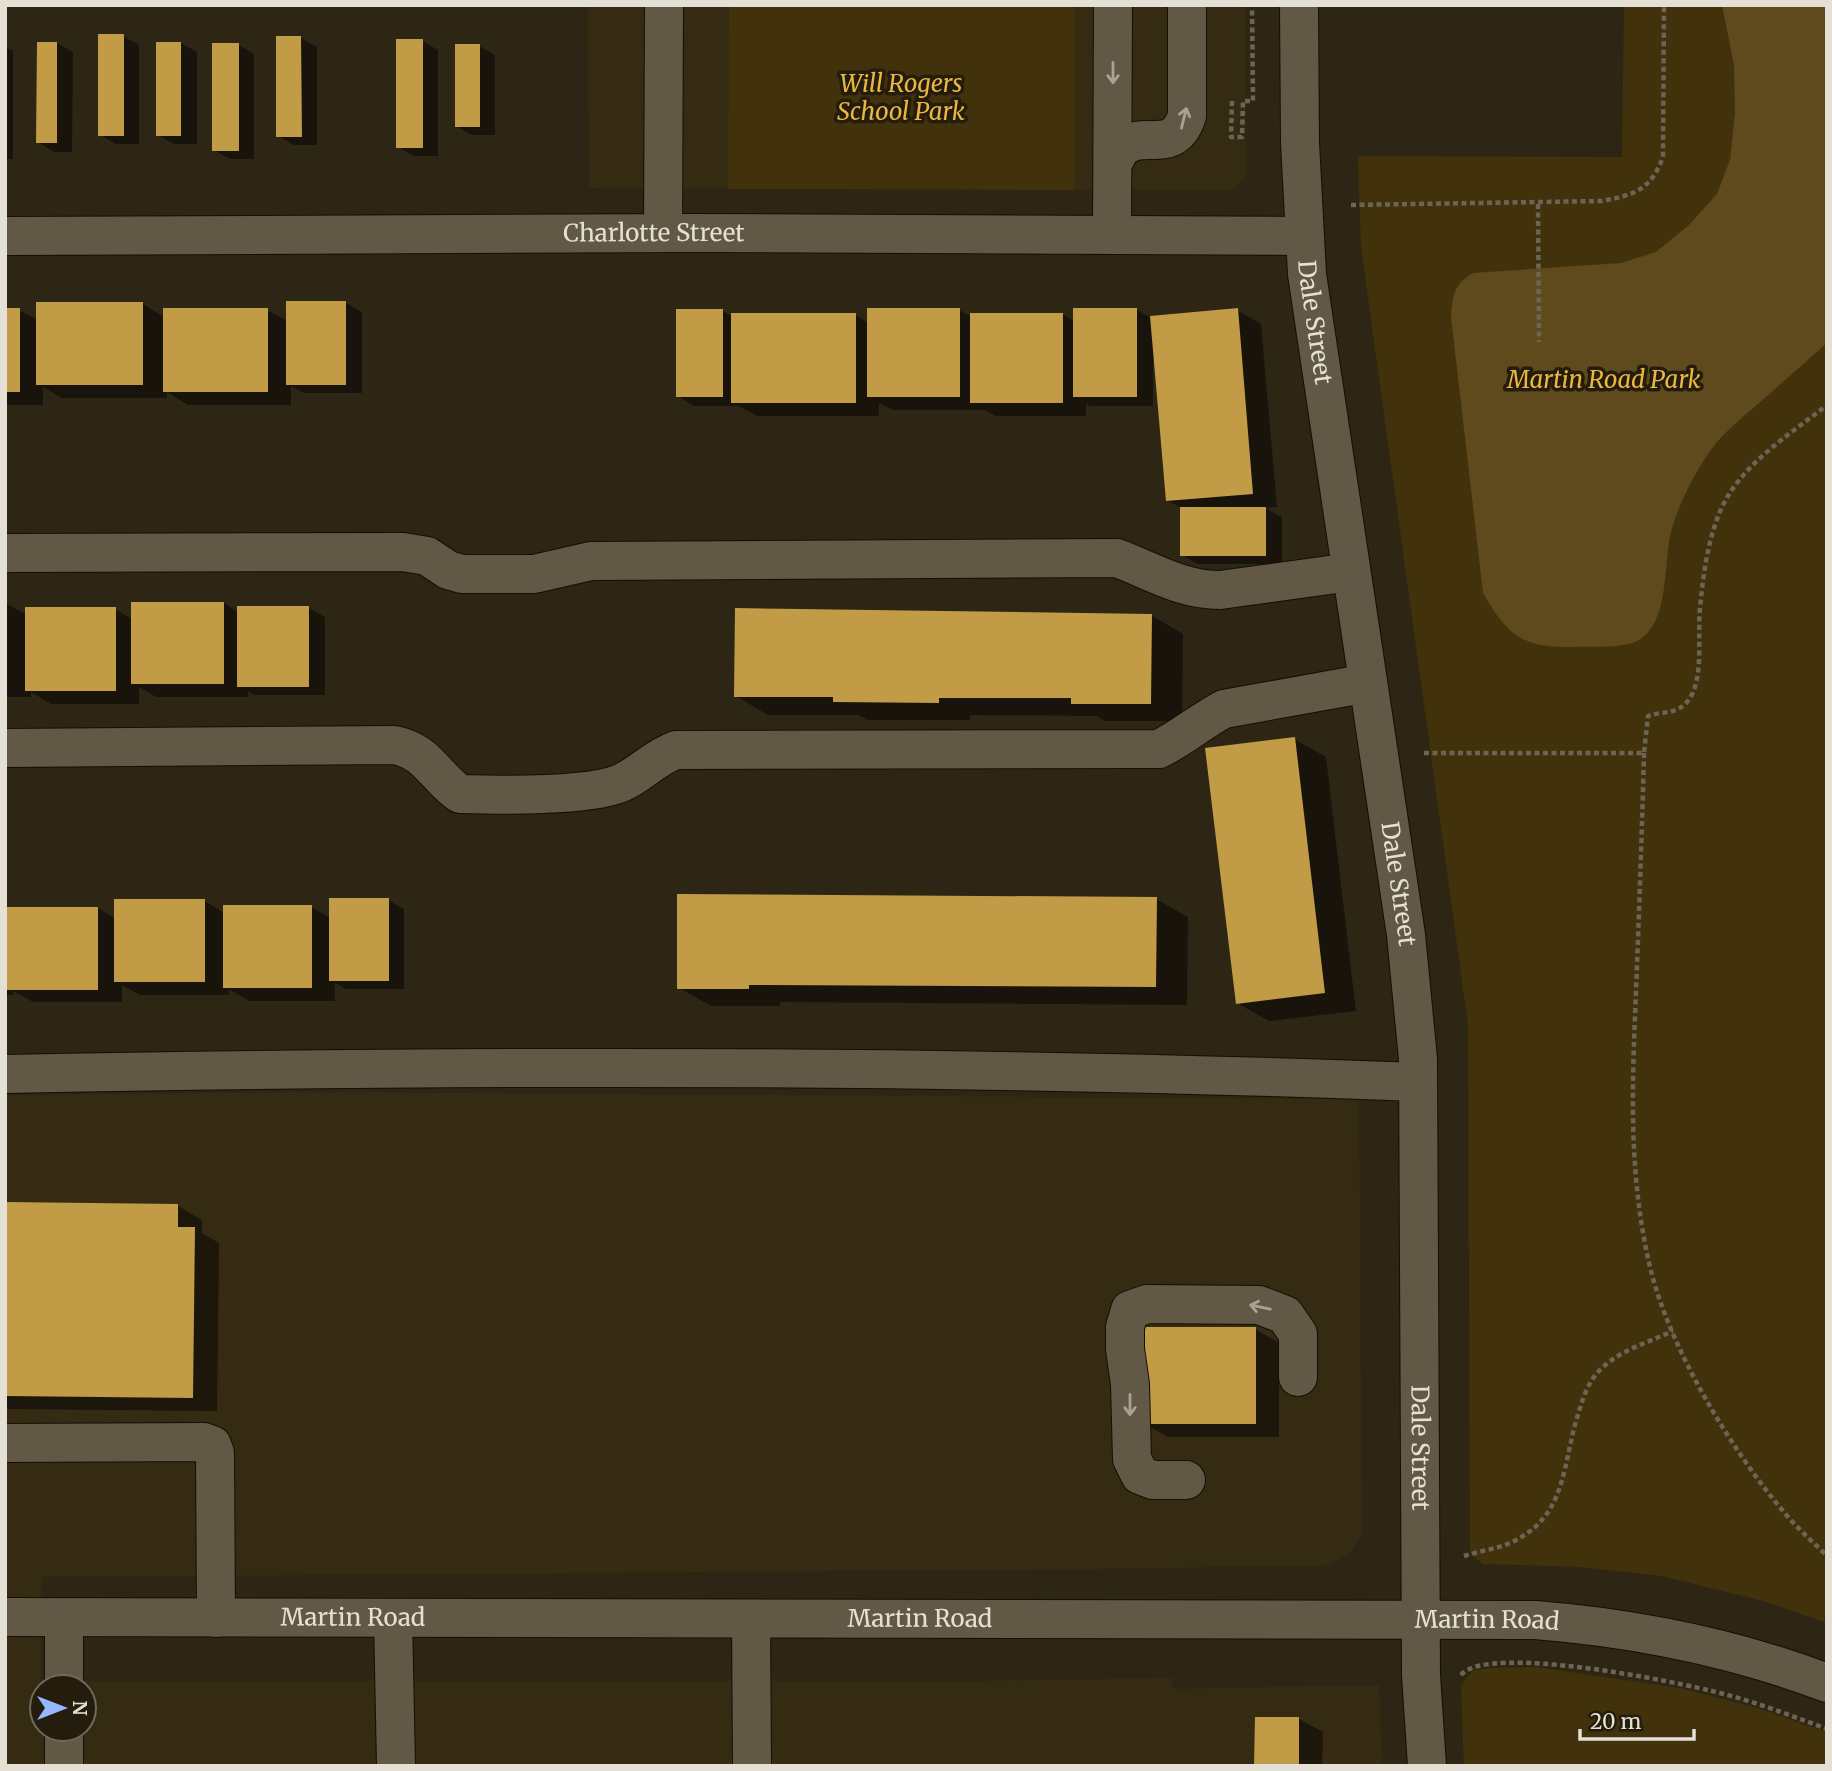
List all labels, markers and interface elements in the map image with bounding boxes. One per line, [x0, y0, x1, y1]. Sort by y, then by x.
one-way arrow [1106, 62, 1120, 85]
park label: Will Rogers School Park [837, 68, 965, 127]
one-way arrow [1178, 107, 1191, 129]
street label: Charlotte Street [563, 217, 745, 249]
street label: Dale Street [1291, 259, 1339, 387]
park label: Martin Road Park [1506, 364, 1701, 395]
street label: Dale Street [1374, 820, 1423, 948]
one-way arrow [1249, 1300, 1272, 1314]
street label: Dale Street [1405, 1385, 1436, 1511]
one-way arrow [1123, 1393, 1137, 1416]
street label: Martin Road [281, 1602, 425, 1633]
street label: Martin Road [848, 1603, 992, 1634]
street label: Martin Road [1415, 1604, 1561, 1637]
north arrow [28, 1673, 98, 1743]
scale bar [1580, 1698, 1694, 1742]
text: N [68, 1700, 92, 1716]
text: 20 m [1590, 1708, 1642, 1735]

